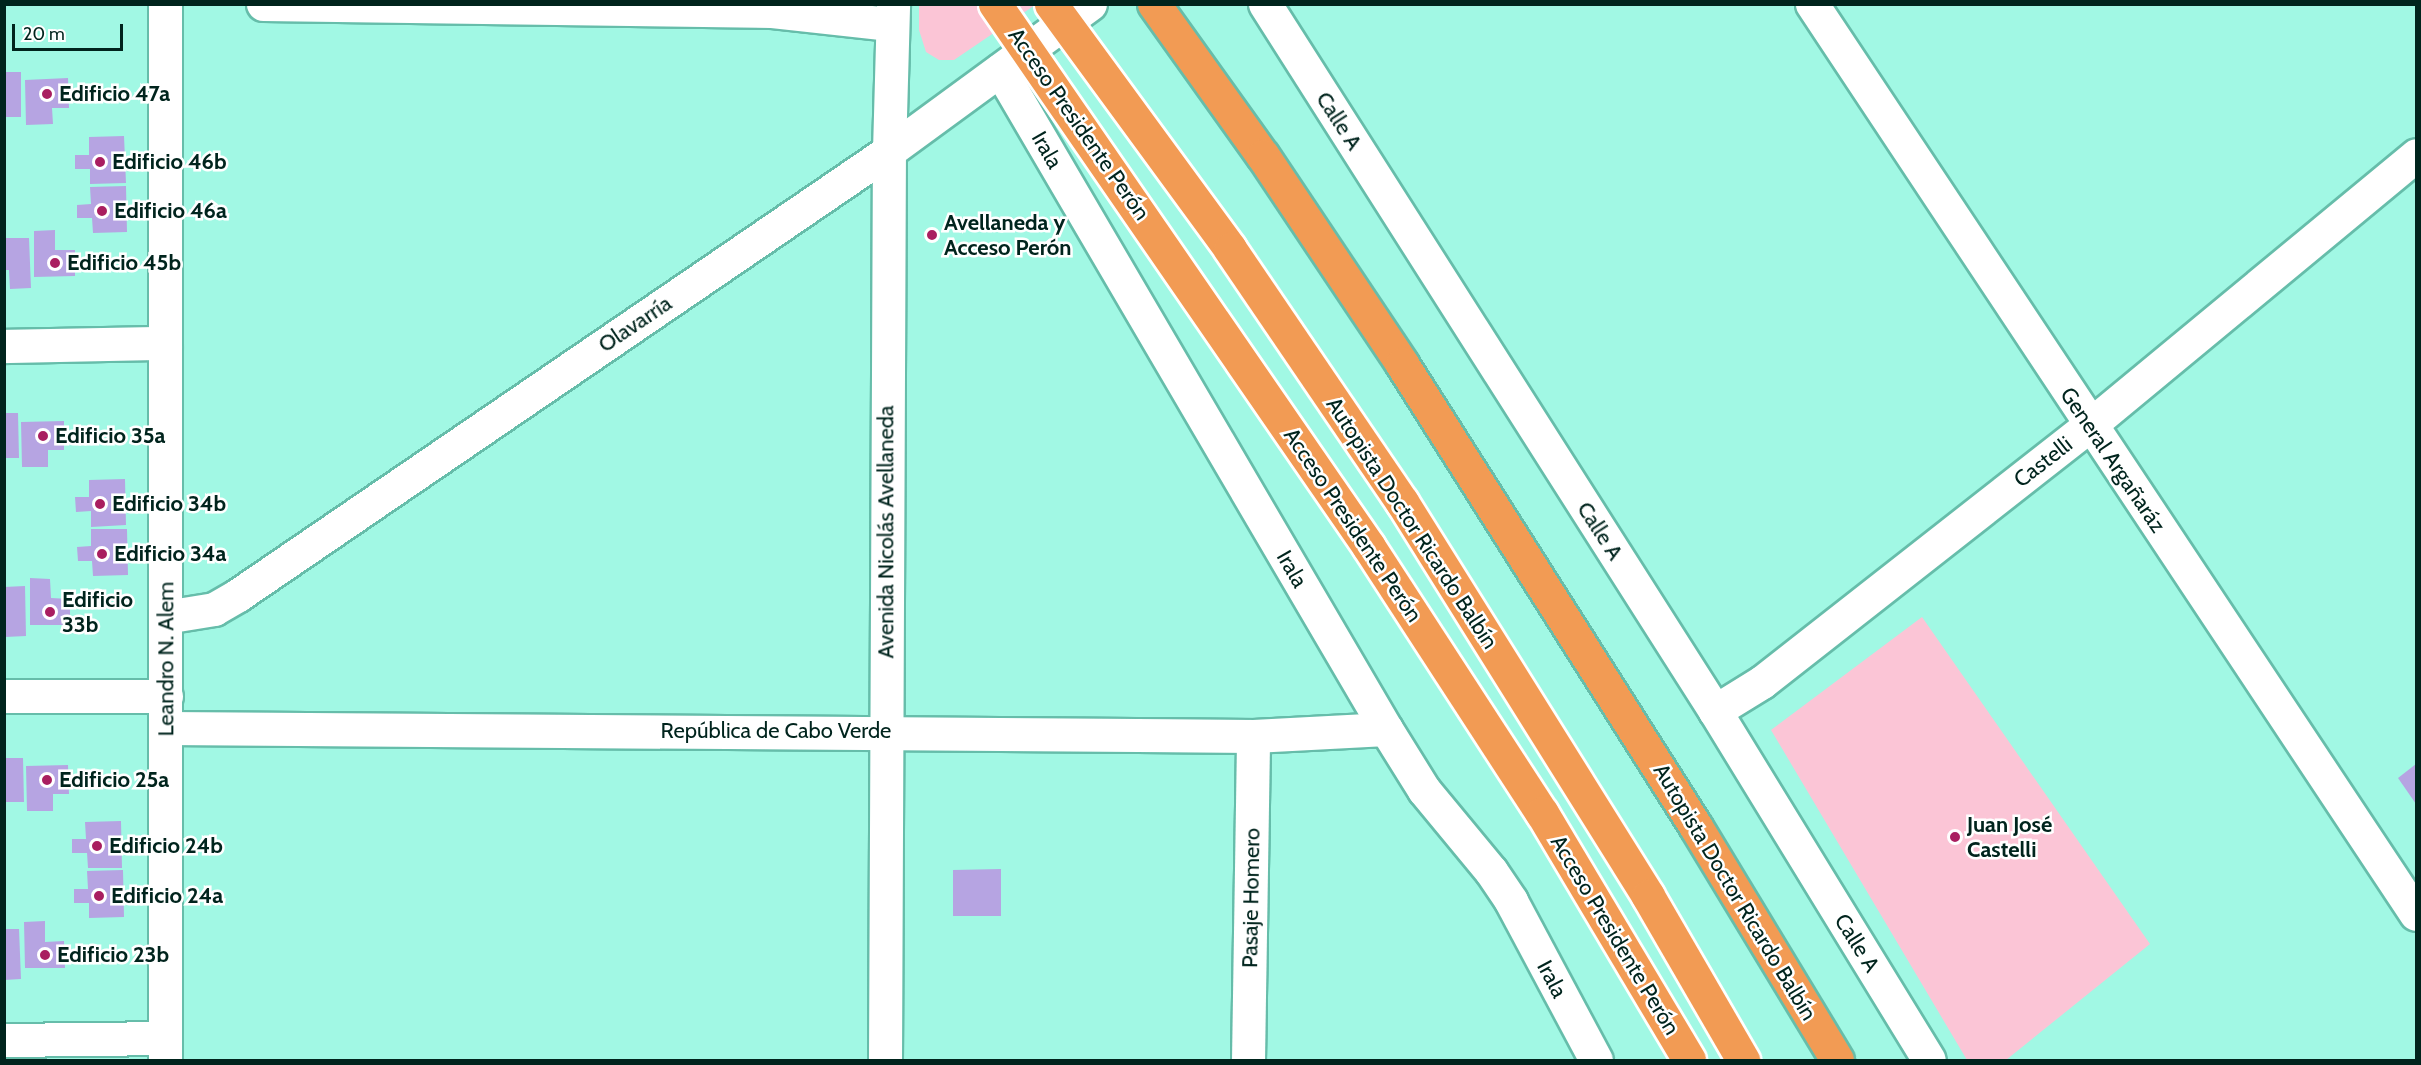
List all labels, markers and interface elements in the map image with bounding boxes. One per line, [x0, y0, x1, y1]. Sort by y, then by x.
scale bar [15, 12, 126, 50]
text: 20 m [23, 23, 65, 45]
street label: Acceso Presidente Perón [1003, 23, 1155, 225]
place label: Edificio 47a [59, 81, 170, 107]
marker: Edificio 47a [40, 87, 54, 101]
street label: Calle A [1310, 87, 1368, 155]
street label: Irala [1026, 127, 1068, 173]
place label: Edificio 46b [112, 149, 227, 175]
marker: Edificio 46b [93, 155, 107, 169]
place label: Edificio 46a [114, 198, 227, 224]
marker: Edificio 46a [95, 204, 109, 218]
place label: Avellaneda y Acceso Perón [944, 209, 1071, 260]
marker: Avellaneda y Acceso Perón [925, 228, 939, 242]
place label: Edificio 45b [67, 250, 181, 276]
marker: Edificio 45b [48, 256, 62, 270]
street label: Olavarría [593, 290, 677, 358]
street label: General Argañaráz [2055, 382, 2171, 538]
street label: Autopista Doctor Ricardo Balbín [1321, 392, 1503, 654]
street label: Avenida Nicolás Avellaneda [873, 406, 899, 658]
place label: Edificio 35a [55, 423, 166, 449]
street label: Acceso Presidente Perón [1278, 423, 1428, 627]
marker: Edificio 35a [36, 429, 50, 443]
street label: Castelli [2009, 431, 2077, 493]
place label: Edificio 34b [112, 491, 226, 517]
marker: Edificio 34b [93, 497, 107, 511]
street label: Calle A [1571, 497, 1629, 565]
place label: Edificio 34a [114, 541, 226, 567]
street label: Irala [1271, 546, 1313, 592]
marker: Edificio 34a [95, 547, 109, 561]
street label: Leandro N. Alem [153, 582, 179, 736]
place label: Edificio 33b [62, 586, 133, 638]
marker: Edificio 33b [43, 605, 57, 619]
street label: República de Cabo Verde [661, 718, 891, 744]
street label: Autopista Doctor Ricardo Balbín [1648, 759, 1822, 1025]
place label: Edificio 25a [59, 767, 169, 793]
marker: Edificio 25a [40, 773, 54, 787]
place label: Juan José Castelli [1967, 811, 2052, 862]
street label: Pasaje Homero [1237, 828, 1265, 968]
street label: Acceso Presidente Perón [1545, 830, 1685, 1040]
marker: Juan José Castelli [1948, 830, 1962, 844]
place label: Edificio 24b [109, 833, 223, 859]
marker: Edificio 24b [90, 839, 104, 853]
place label: Edificio 24a [111, 883, 223, 909]
marker: Edificio 24a [92, 889, 106, 903]
street label: Calle A [1829, 909, 1885, 977]
place label: Edificio 23b [57, 942, 169, 968]
marker: Edificio 23b [38, 948, 52, 962]
street label: Irala [1531, 956, 1573, 1002]

